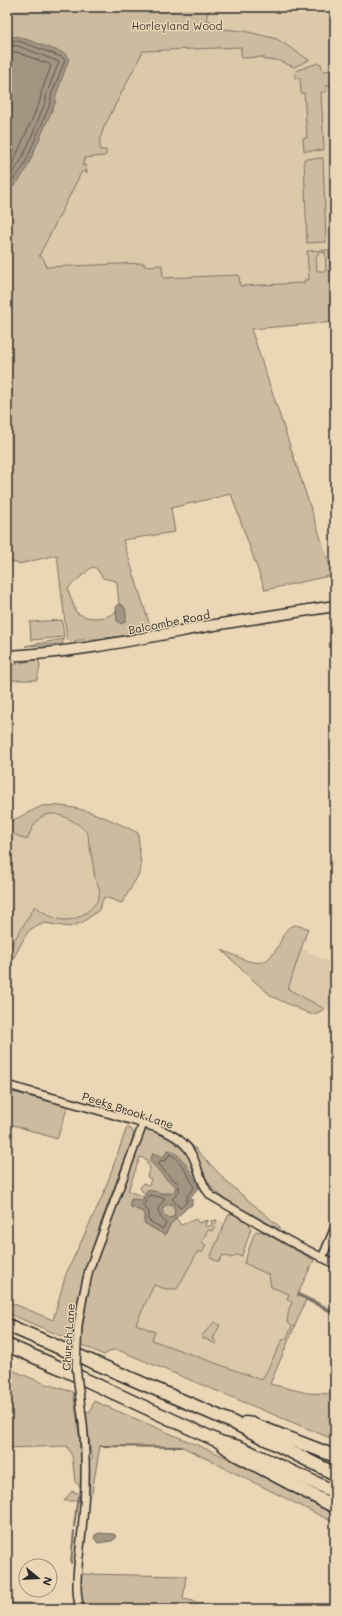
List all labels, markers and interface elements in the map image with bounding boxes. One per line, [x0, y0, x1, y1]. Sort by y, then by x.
park label: Horleyland Wood [131, 18, 223, 33]
street label: Balcombe Road [127, 607, 211, 637]
street label: Peeks Brook Lane [80, 1088, 176, 1132]
street label: Church Lane [58, 1303, 78, 1371]
north arrow [18, 1558, 58, 1598]
text: N [40, 1575, 56, 1588]

